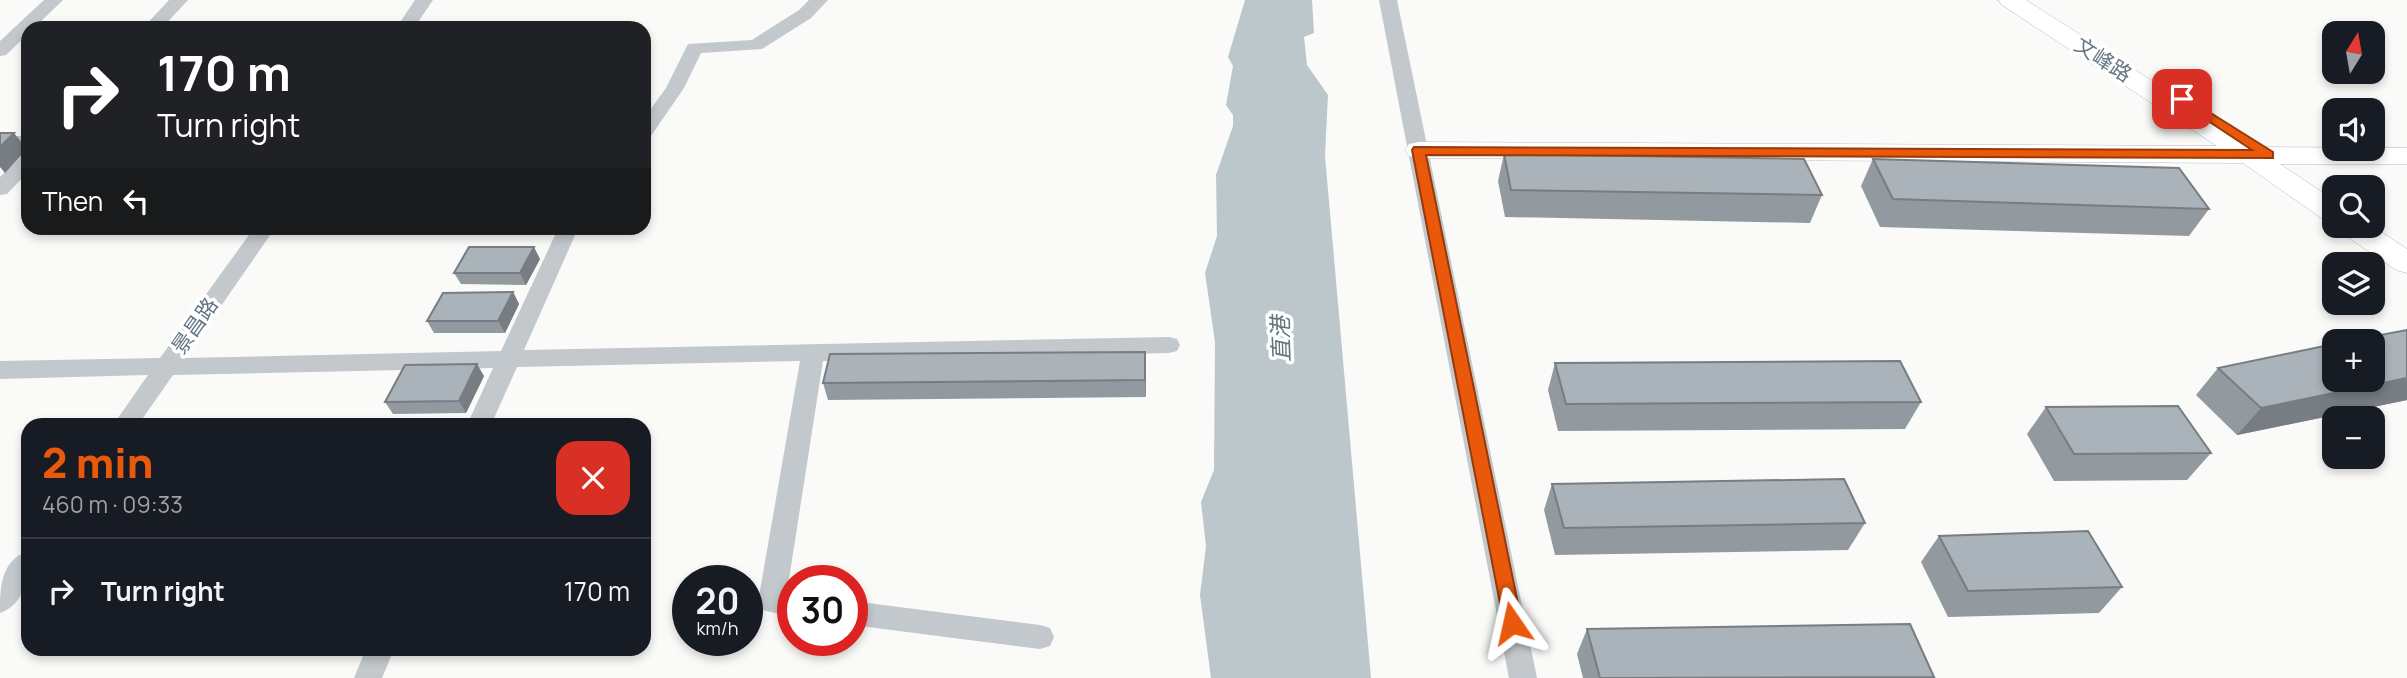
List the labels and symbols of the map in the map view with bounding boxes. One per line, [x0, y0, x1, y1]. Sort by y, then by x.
north arrow [2322, 21, 2385, 84]
street label: 文峰路 [2070, 30, 2138, 88]
pin [2152, 69, 2212, 129]
street label: 景昌路 [165, 292, 224, 359]
water label: 直港 [1263, 312, 1297, 363]
speed limit sign: 30 [777, 565, 868, 656]
position arrow [1475, 586, 1549, 660]

